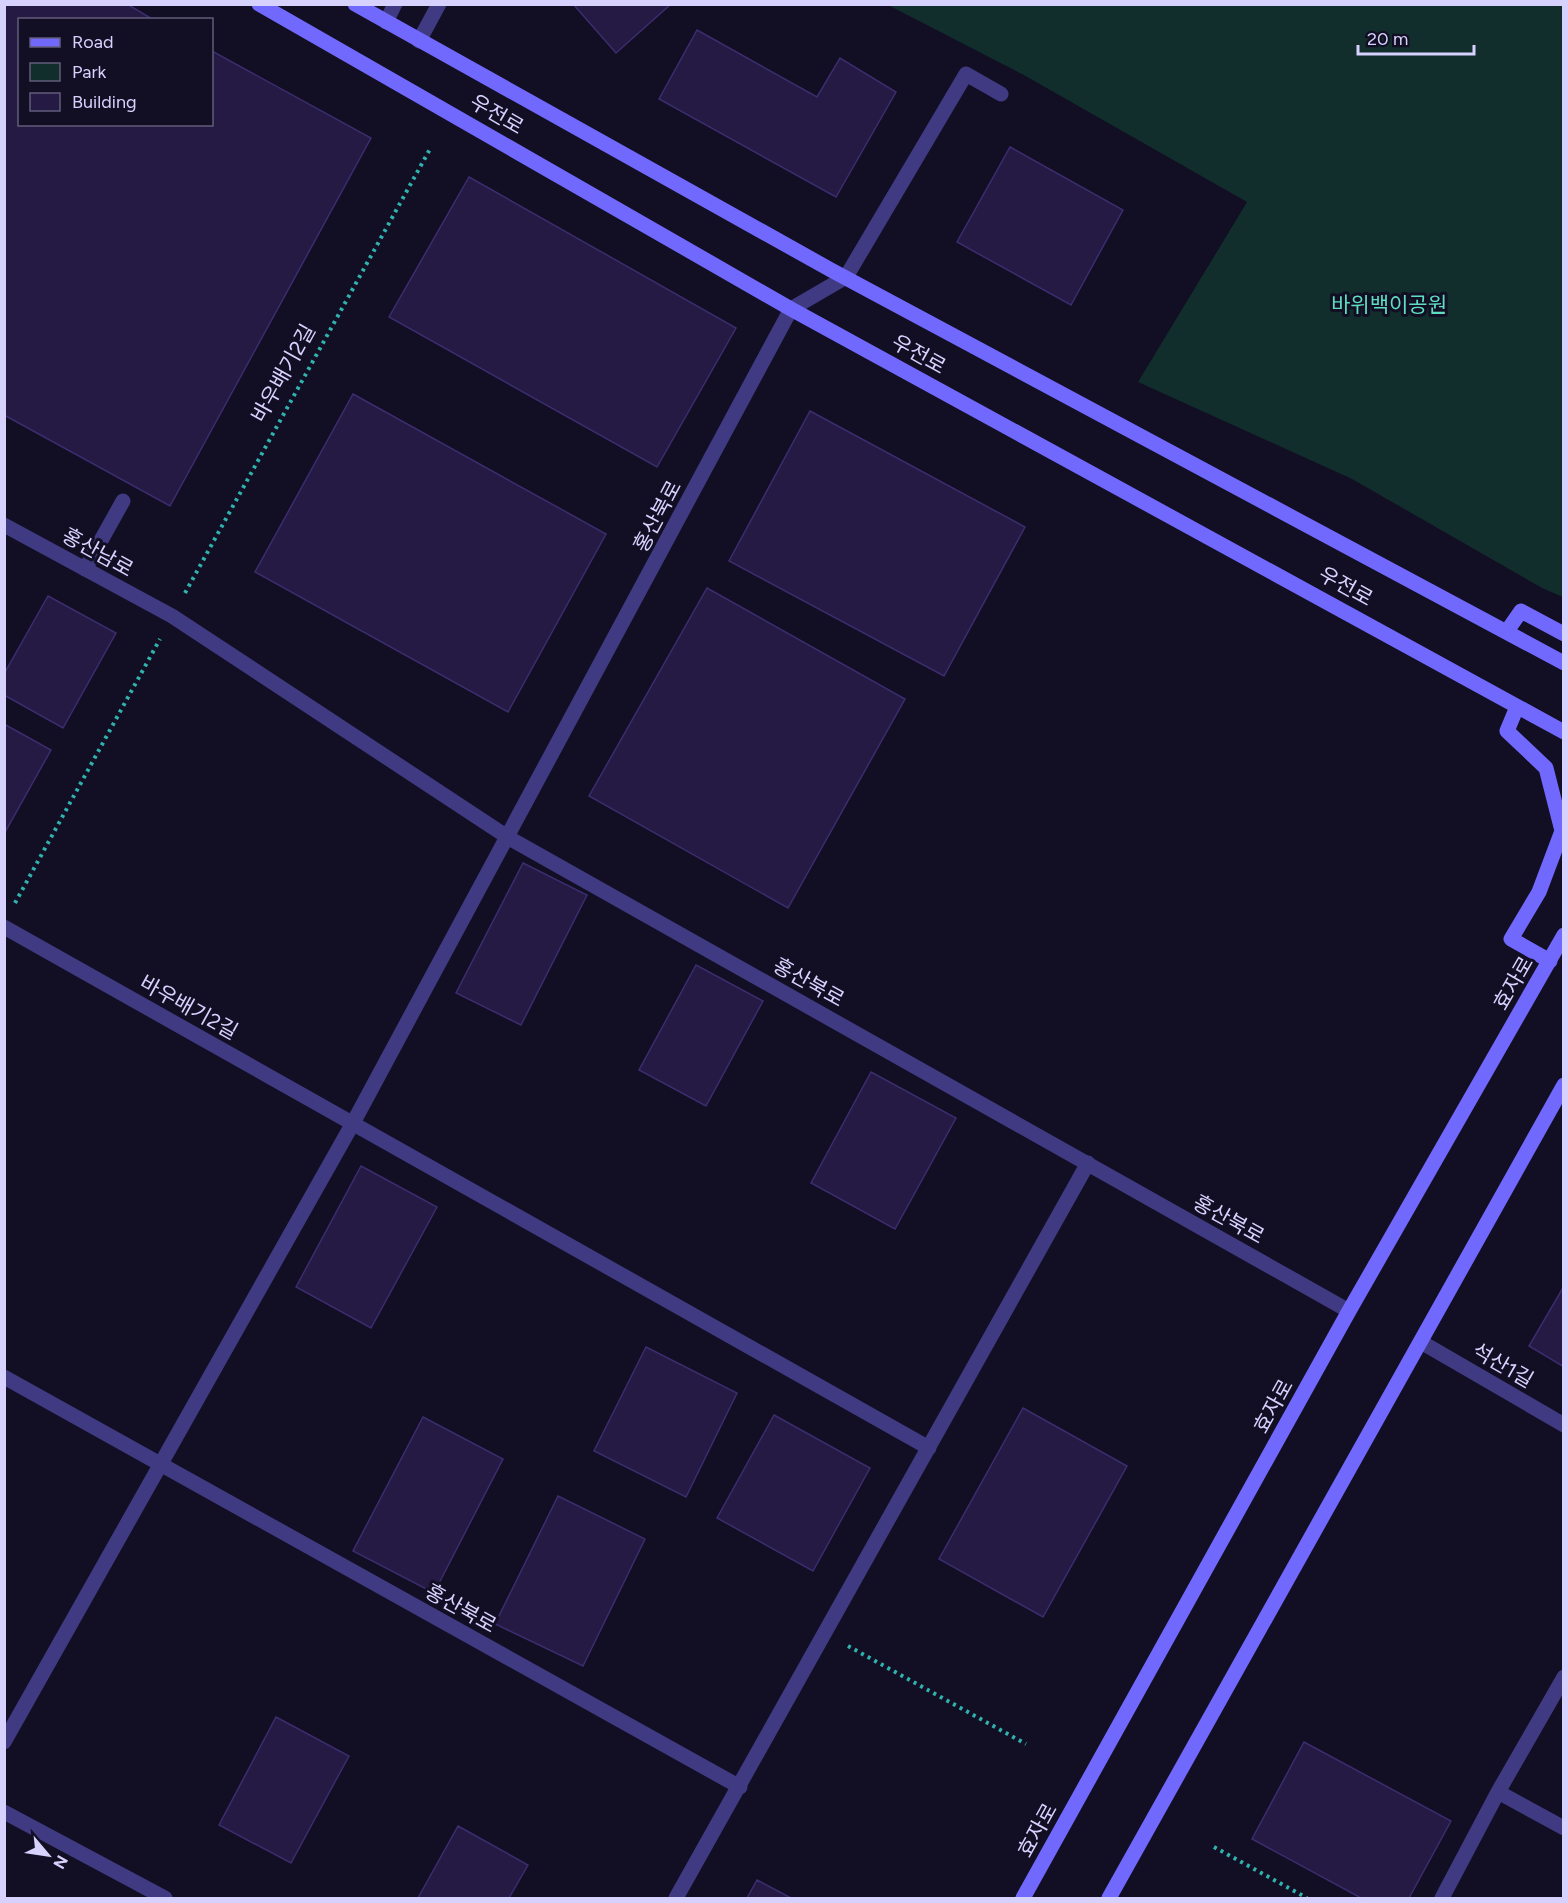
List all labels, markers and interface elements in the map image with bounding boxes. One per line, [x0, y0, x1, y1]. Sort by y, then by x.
legend [18, 18, 213, 126]
scale bar [1358, 18, 1474, 56]
text: 20 m [1367, 28, 1408, 50]
text: Road [72, 31, 113, 53]
text: Park [72, 61, 107, 83]
street label: 우전로 [466, 89, 528, 139]
text: Building [72, 91, 137, 113]
park label: 바위백이공원 [1331, 292, 1447, 317]
street label: 바우배기2길 [246, 320, 320, 426]
street label: 우전로 [888, 329, 950, 379]
street label: 홍산북로 [628, 476, 686, 556]
street label: 홍산남로 [58, 522, 138, 582]
street label: 우전로 [1315, 561, 1377, 611]
street label: 홍산북로 [769, 952, 849, 1012]
street label: 효자로 [1488, 952, 1538, 1014]
street label: 바우배기2길 [136, 970, 242, 1044]
street label: 홍산북로 [1189, 1189, 1269, 1249]
street label: 석산1길 [1468, 1338, 1538, 1392]
street label: 효자로 [1248, 1375, 1298, 1437]
street label: 홍산북로 [421, 1578, 501, 1638]
street label: 효자로 [1012, 1799, 1062, 1861]
north arrow [18, 1825, 78, 1885]
text: N [49, 1852, 72, 1872]

